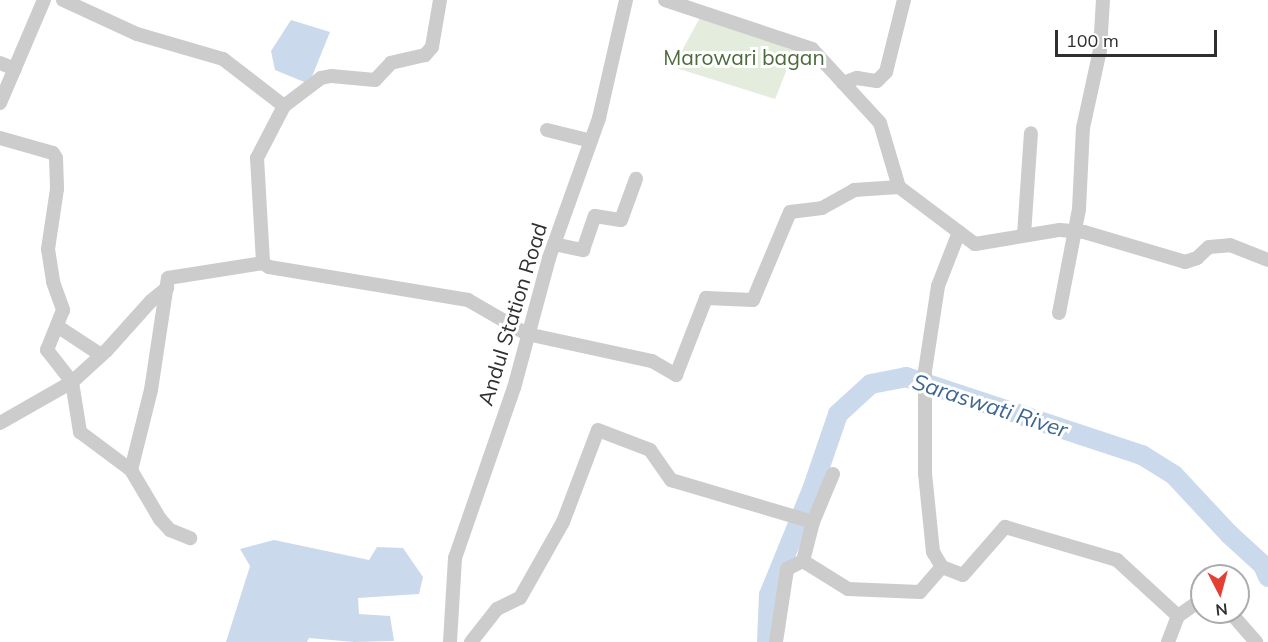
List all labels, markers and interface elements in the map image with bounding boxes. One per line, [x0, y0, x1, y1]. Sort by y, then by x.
scale bar [1058, 18, 1220, 56]
text: 100 m [1066, 29, 1119, 52]
park label: Marowari bagan [663, 44, 825, 70]
street label: Andul Station Road [472, 220, 552, 408]
water label: Saraswati River [909, 369, 1071, 443]
north arrow [1190, 564, 1250, 624]
text: N [1215, 599, 1229, 620]

